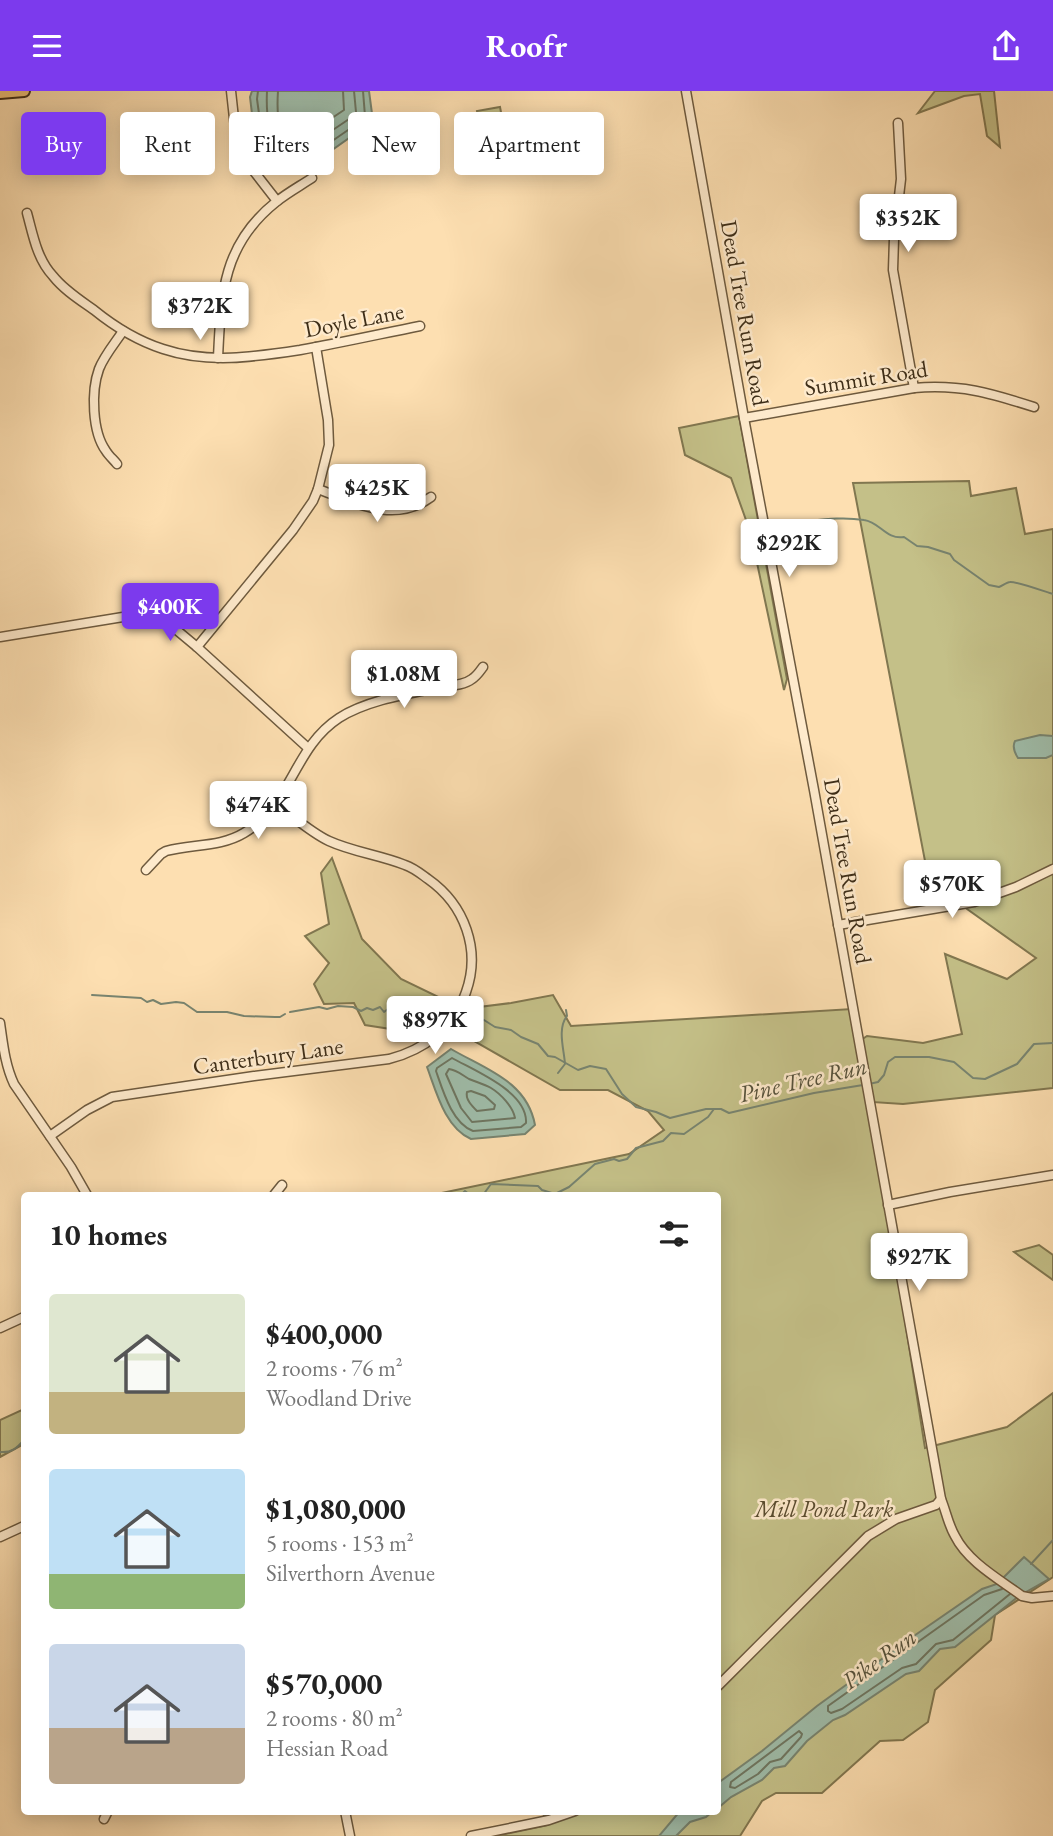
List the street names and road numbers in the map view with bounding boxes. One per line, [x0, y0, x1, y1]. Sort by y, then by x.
street label: Dead Tree Run Road [714, 218, 776, 409]
street label: Doyle Lane [302, 296, 406, 344]
street label: Summit Road [802, 353, 930, 403]
street label: Dead Tree Run Road [817, 776, 879, 967]
street label: Canterbury Lane [191, 1031, 345, 1081]

